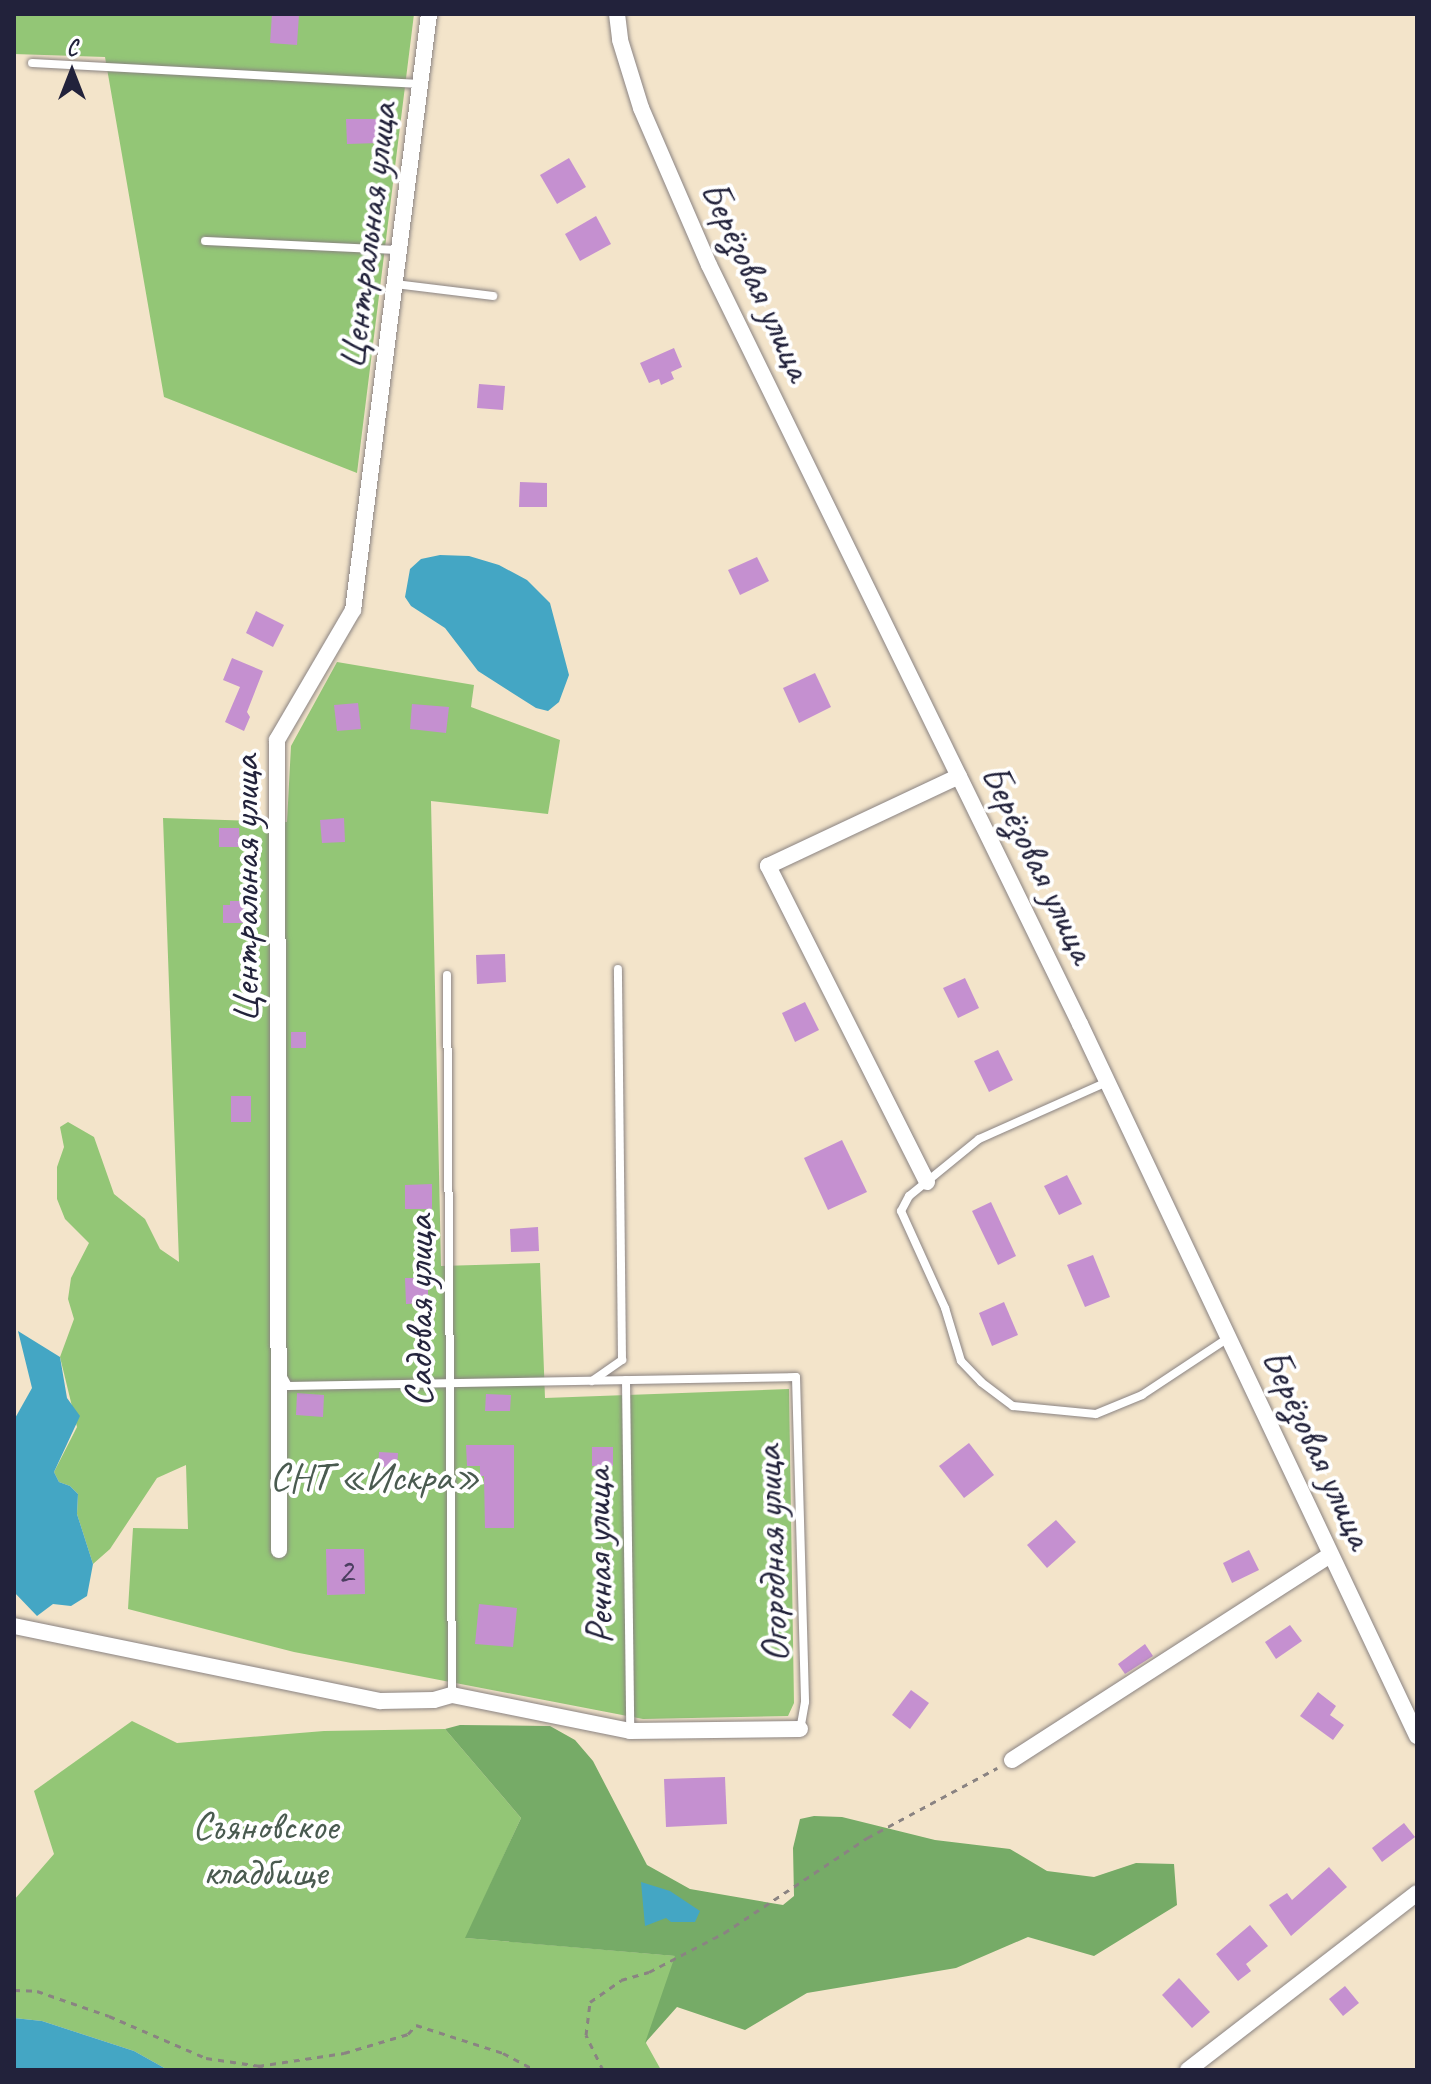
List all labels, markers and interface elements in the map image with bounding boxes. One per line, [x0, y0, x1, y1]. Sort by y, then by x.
north arrow [32, 32, 112, 112]
text: С [67, 34, 77, 62]
street label: Центральная улица [327, 99, 407, 373]
street label: Берёзовая улица [690, 173, 824, 387]
street label: Центральная улица [221, 754, 269, 1024]
street label: Берёзовая улица [970, 756, 1108, 970]
street label: Садовая улица [395, 1214, 443, 1408]
street label: Берёзовая улица [1251, 1341, 1385, 1555]
street label: Огородная улица [743, 1443, 799, 1665]
park label: СНТ «Искра» [270, 1453, 480, 1501]
street label: Речная улица [572, 1467, 624, 1645]
house number: 2 [337, 1550, 353, 1594]
park label: Съяновское кладбище [192, 1802, 338, 1896]

